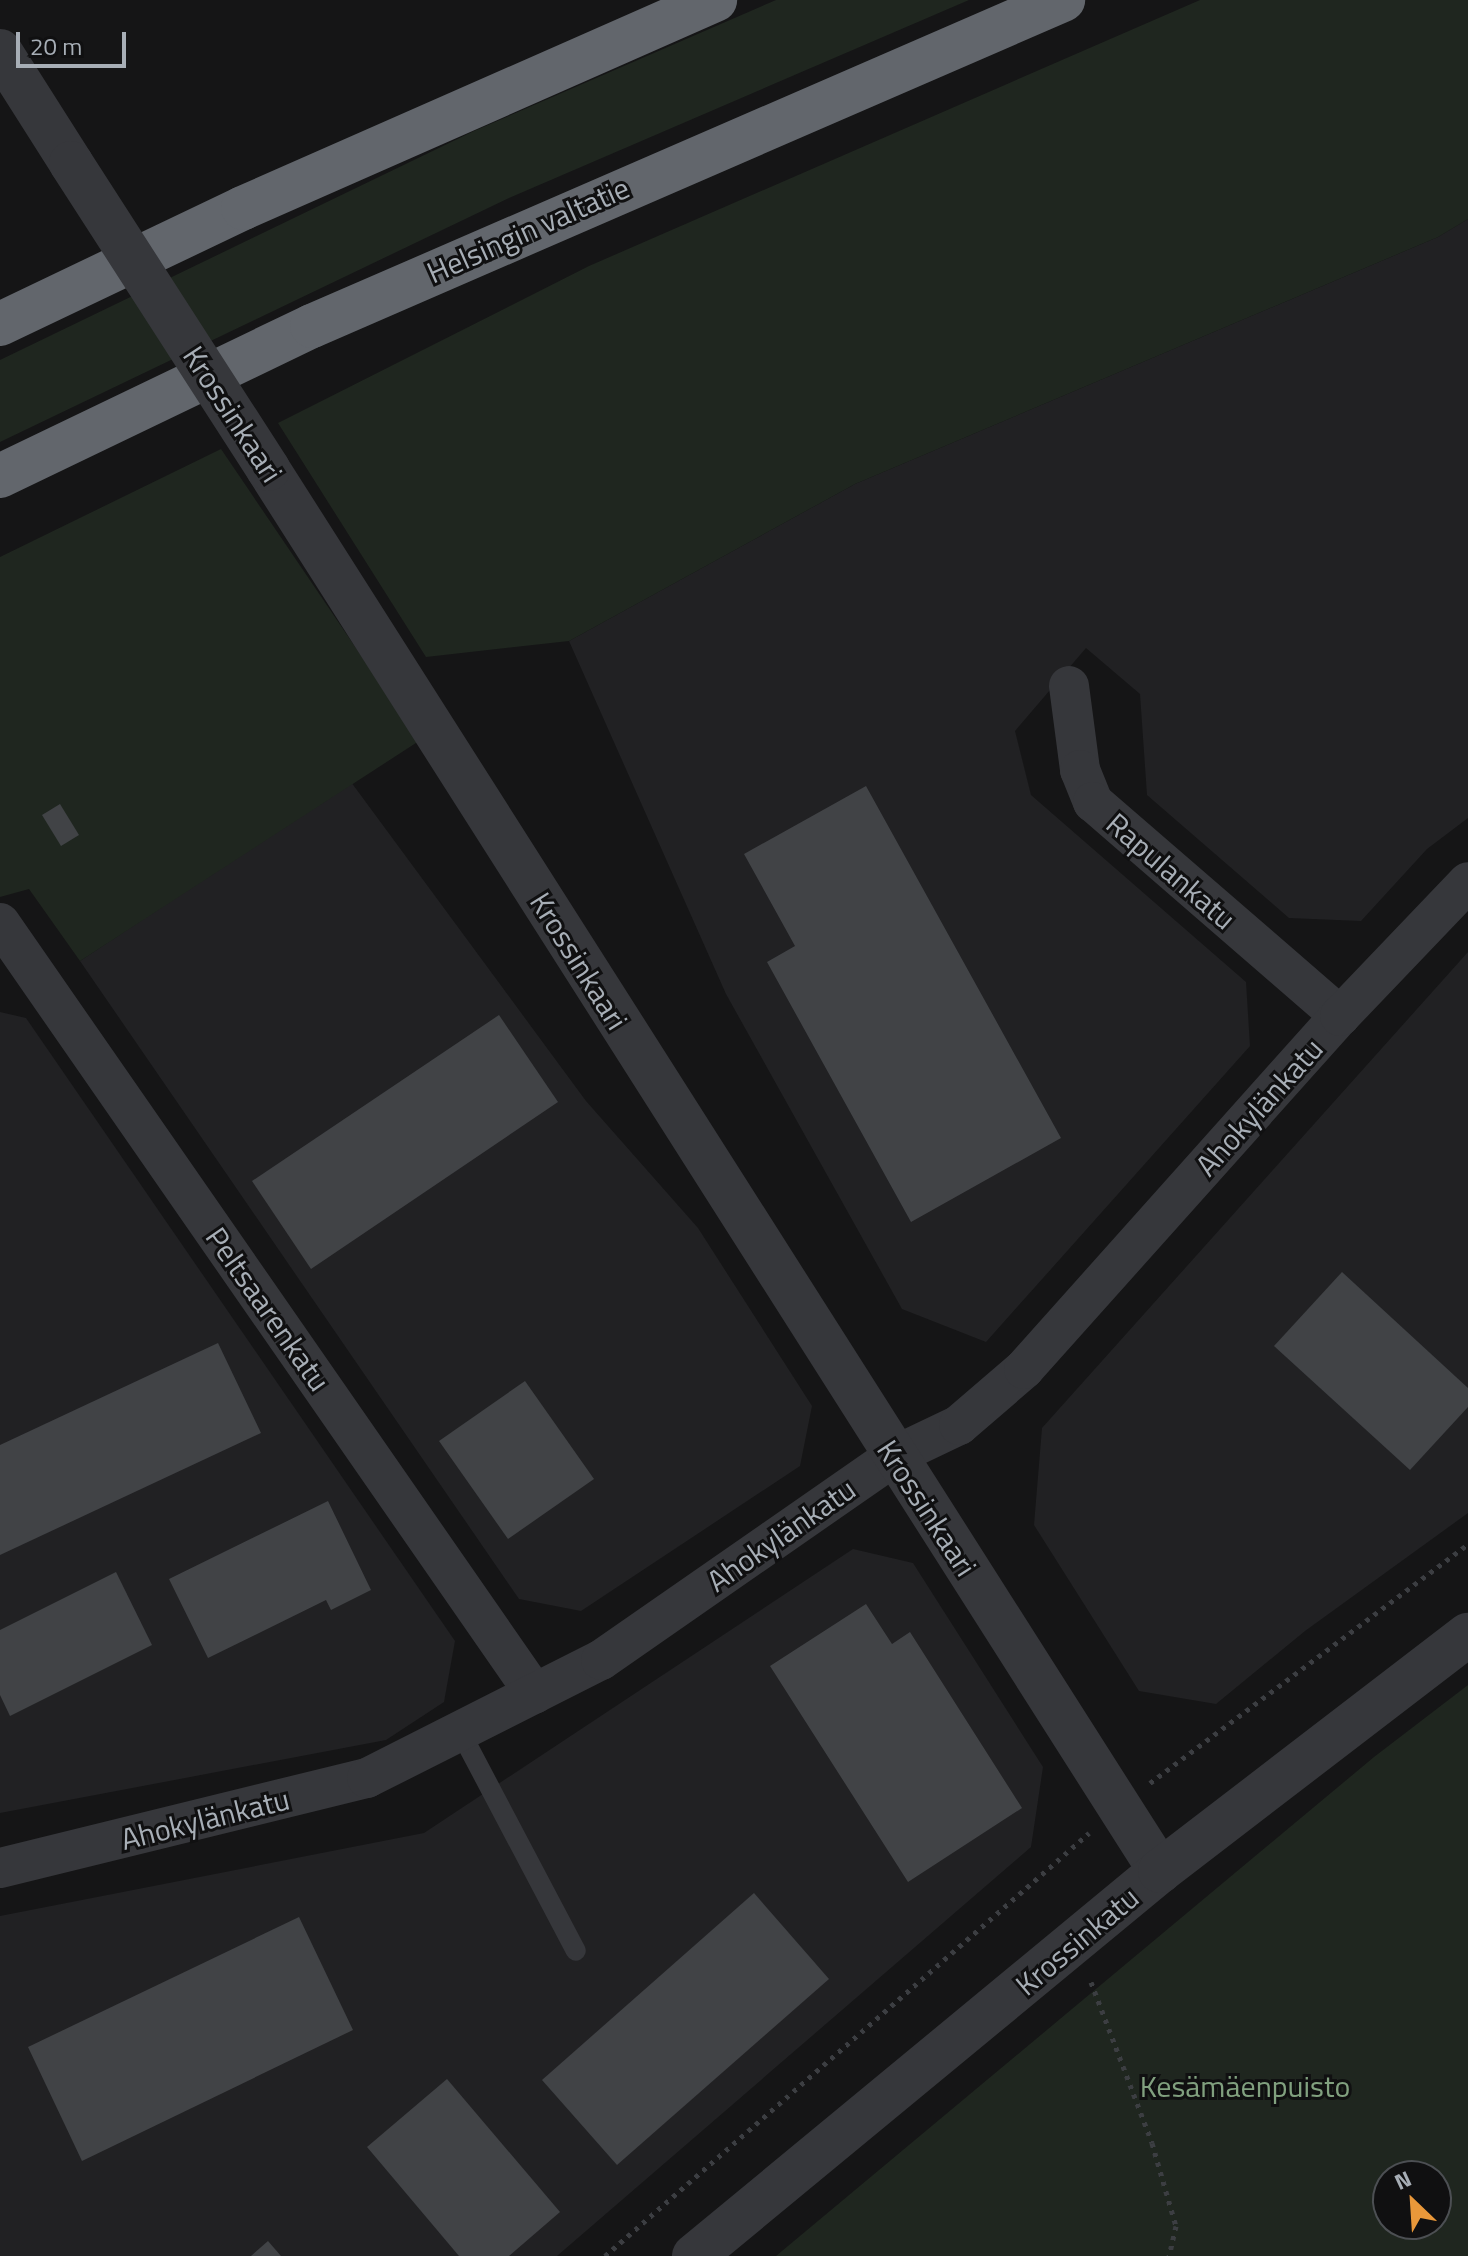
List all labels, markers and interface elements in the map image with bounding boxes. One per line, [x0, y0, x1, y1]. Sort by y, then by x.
scale bar [20, 16, 130, 66]
text: 20 m [30, 28, 82, 64]
street label: Helsingin valtatie [421, 169, 635, 291]
street label: Krossinkaari [176, 339, 290, 489]
street label: Rapulankatu [1099, 805, 1243, 937]
street label: Krossinkaari [523, 886, 635, 1036]
street label: Ahokylänkatu [1188, 1031, 1330, 1183]
street label: Peltsaarenkatu [198, 1220, 338, 1398]
street label: Krossinkaari [870, 1433, 984, 1583]
street label: Ahokylänkatu [700, 1471, 862, 1599]
street label: Ahokylänkatu [117, 1781, 293, 1857]
street label: Krossinkatu [1008, 1879, 1146, 2003]
park label: Kesämäenpuisto [1140, 2068, 1350, 2104]
north arrow [1372, 2160, 1452, 2240]
text: N [1389, 2161, 1417, 2199]

